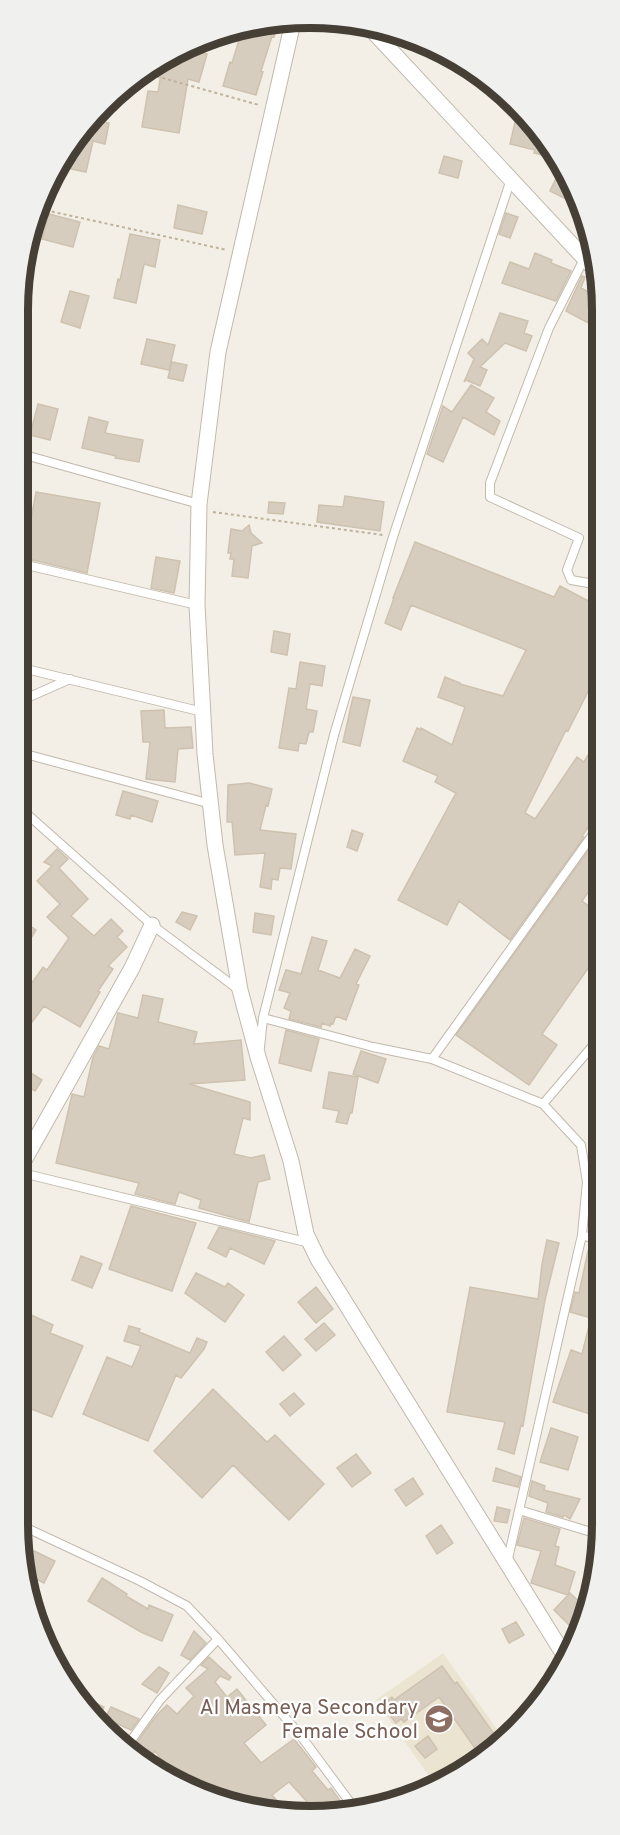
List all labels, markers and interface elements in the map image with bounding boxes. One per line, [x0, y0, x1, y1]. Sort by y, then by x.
place label: Al Masmeya Secondary Female School [200, 1695, 418, 1746]
school or university icon: Al Masmeya Secondary Female School [423, 1703, 455, 1735]

